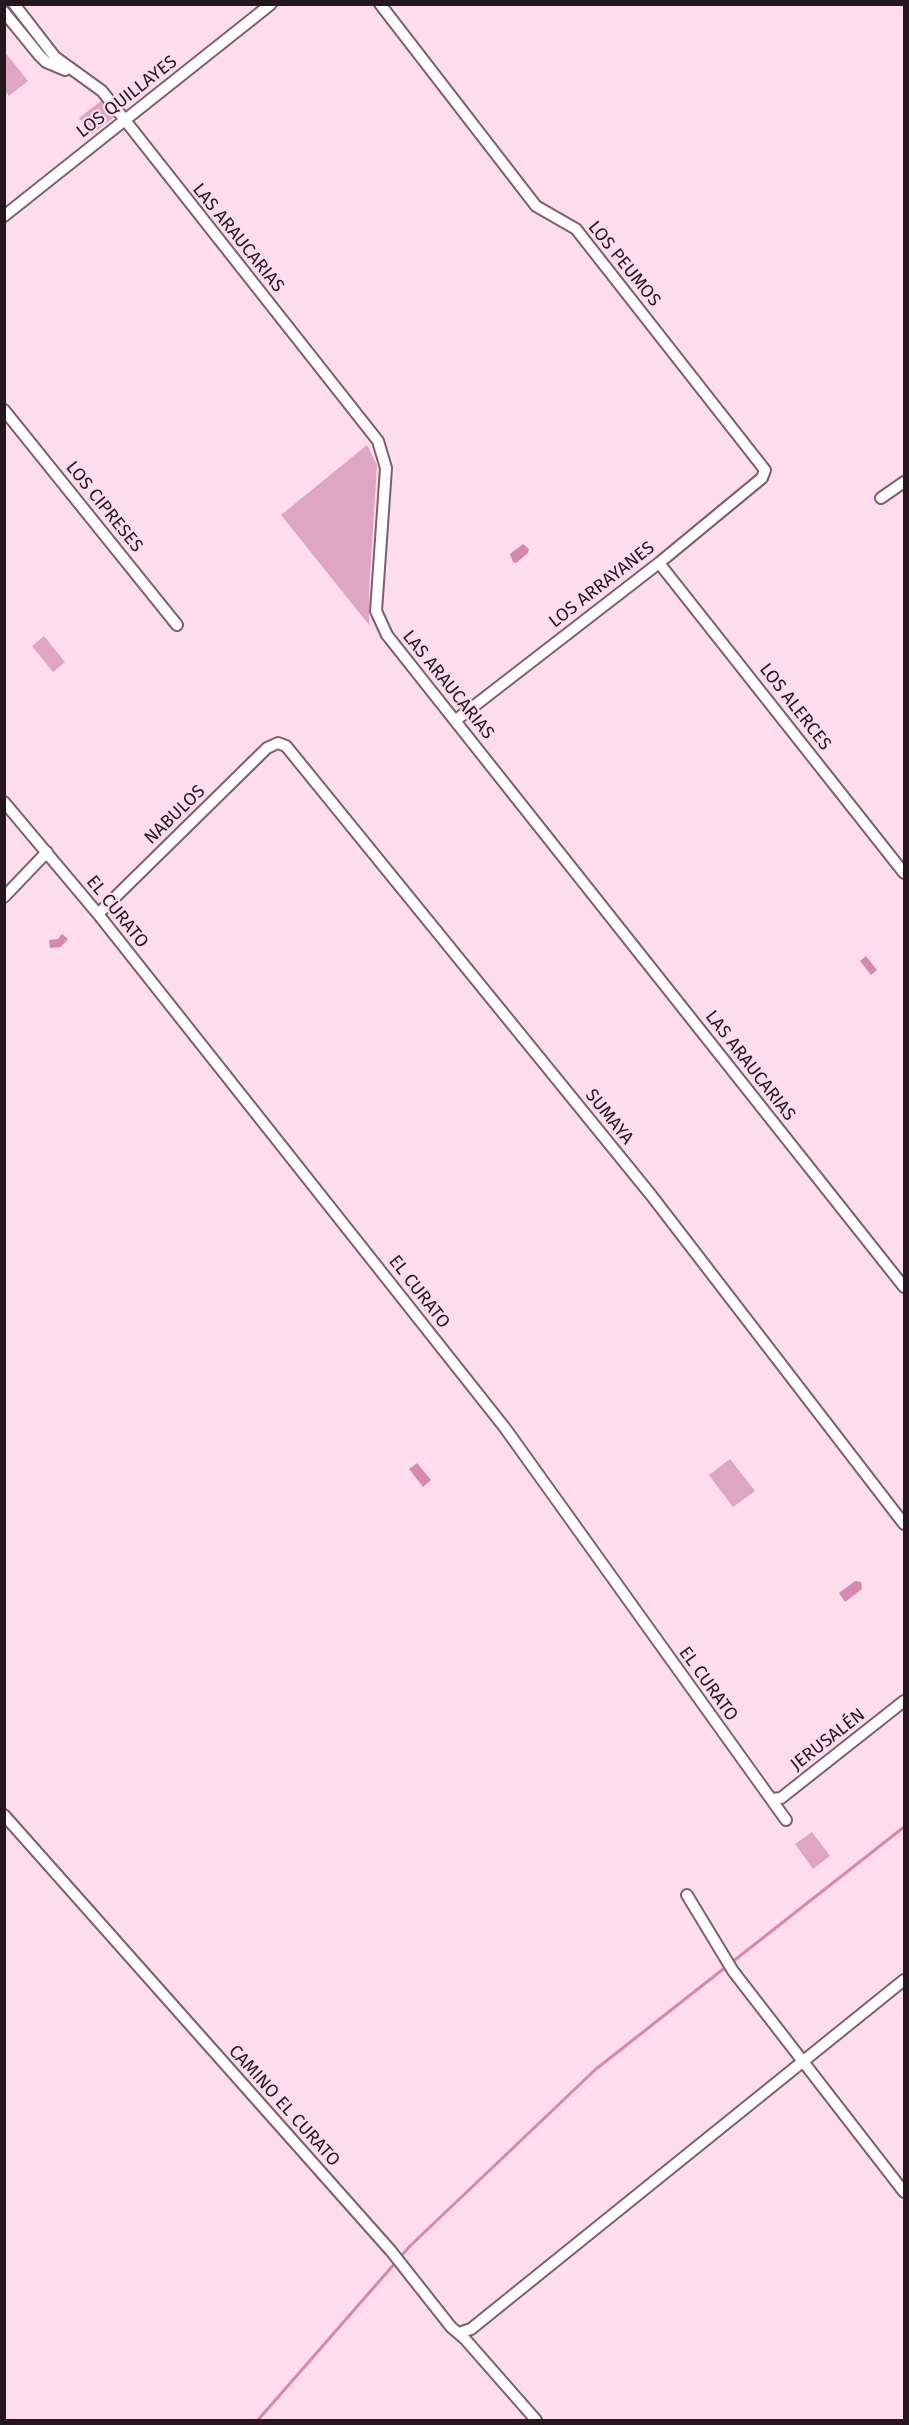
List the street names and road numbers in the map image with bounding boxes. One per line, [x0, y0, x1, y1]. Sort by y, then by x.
street label: LOS QUILLAYES [73, 51, 181, 143]
street label: LAS ARAUCARIAS [187, 179, 289, 297]
street label: LOS PEUMOS [583, 217, 665, 311]
street label: LOS CIPRESES [61, 457, 147, 557]
street label: LOS ARRAYANES [545, 537, 659, 633]
street label: LAS ARAUCARIAS [397, 626, 499, 744]
street label: LOS ALERCES [754, 659, 836, 755]
street label: NABULOS [140, 781, 210, 849]
street label: EL CURATO [81, 872, 153, 952]
street label: LAS ARAUCARIAS [700, 1007, 800, 1125]
street label: SUMAYA [580, 1085, 638, 1149]
street label: EL CURATO [384, 1251, 454, 1333]
street label: EL CURATO [674, 1643, 742, 1725]
street label: JERUSALÉN [786, 1704, 870, 1776]
street label: CAMINO EL CURATO [224, 2041, 344, 2171]

